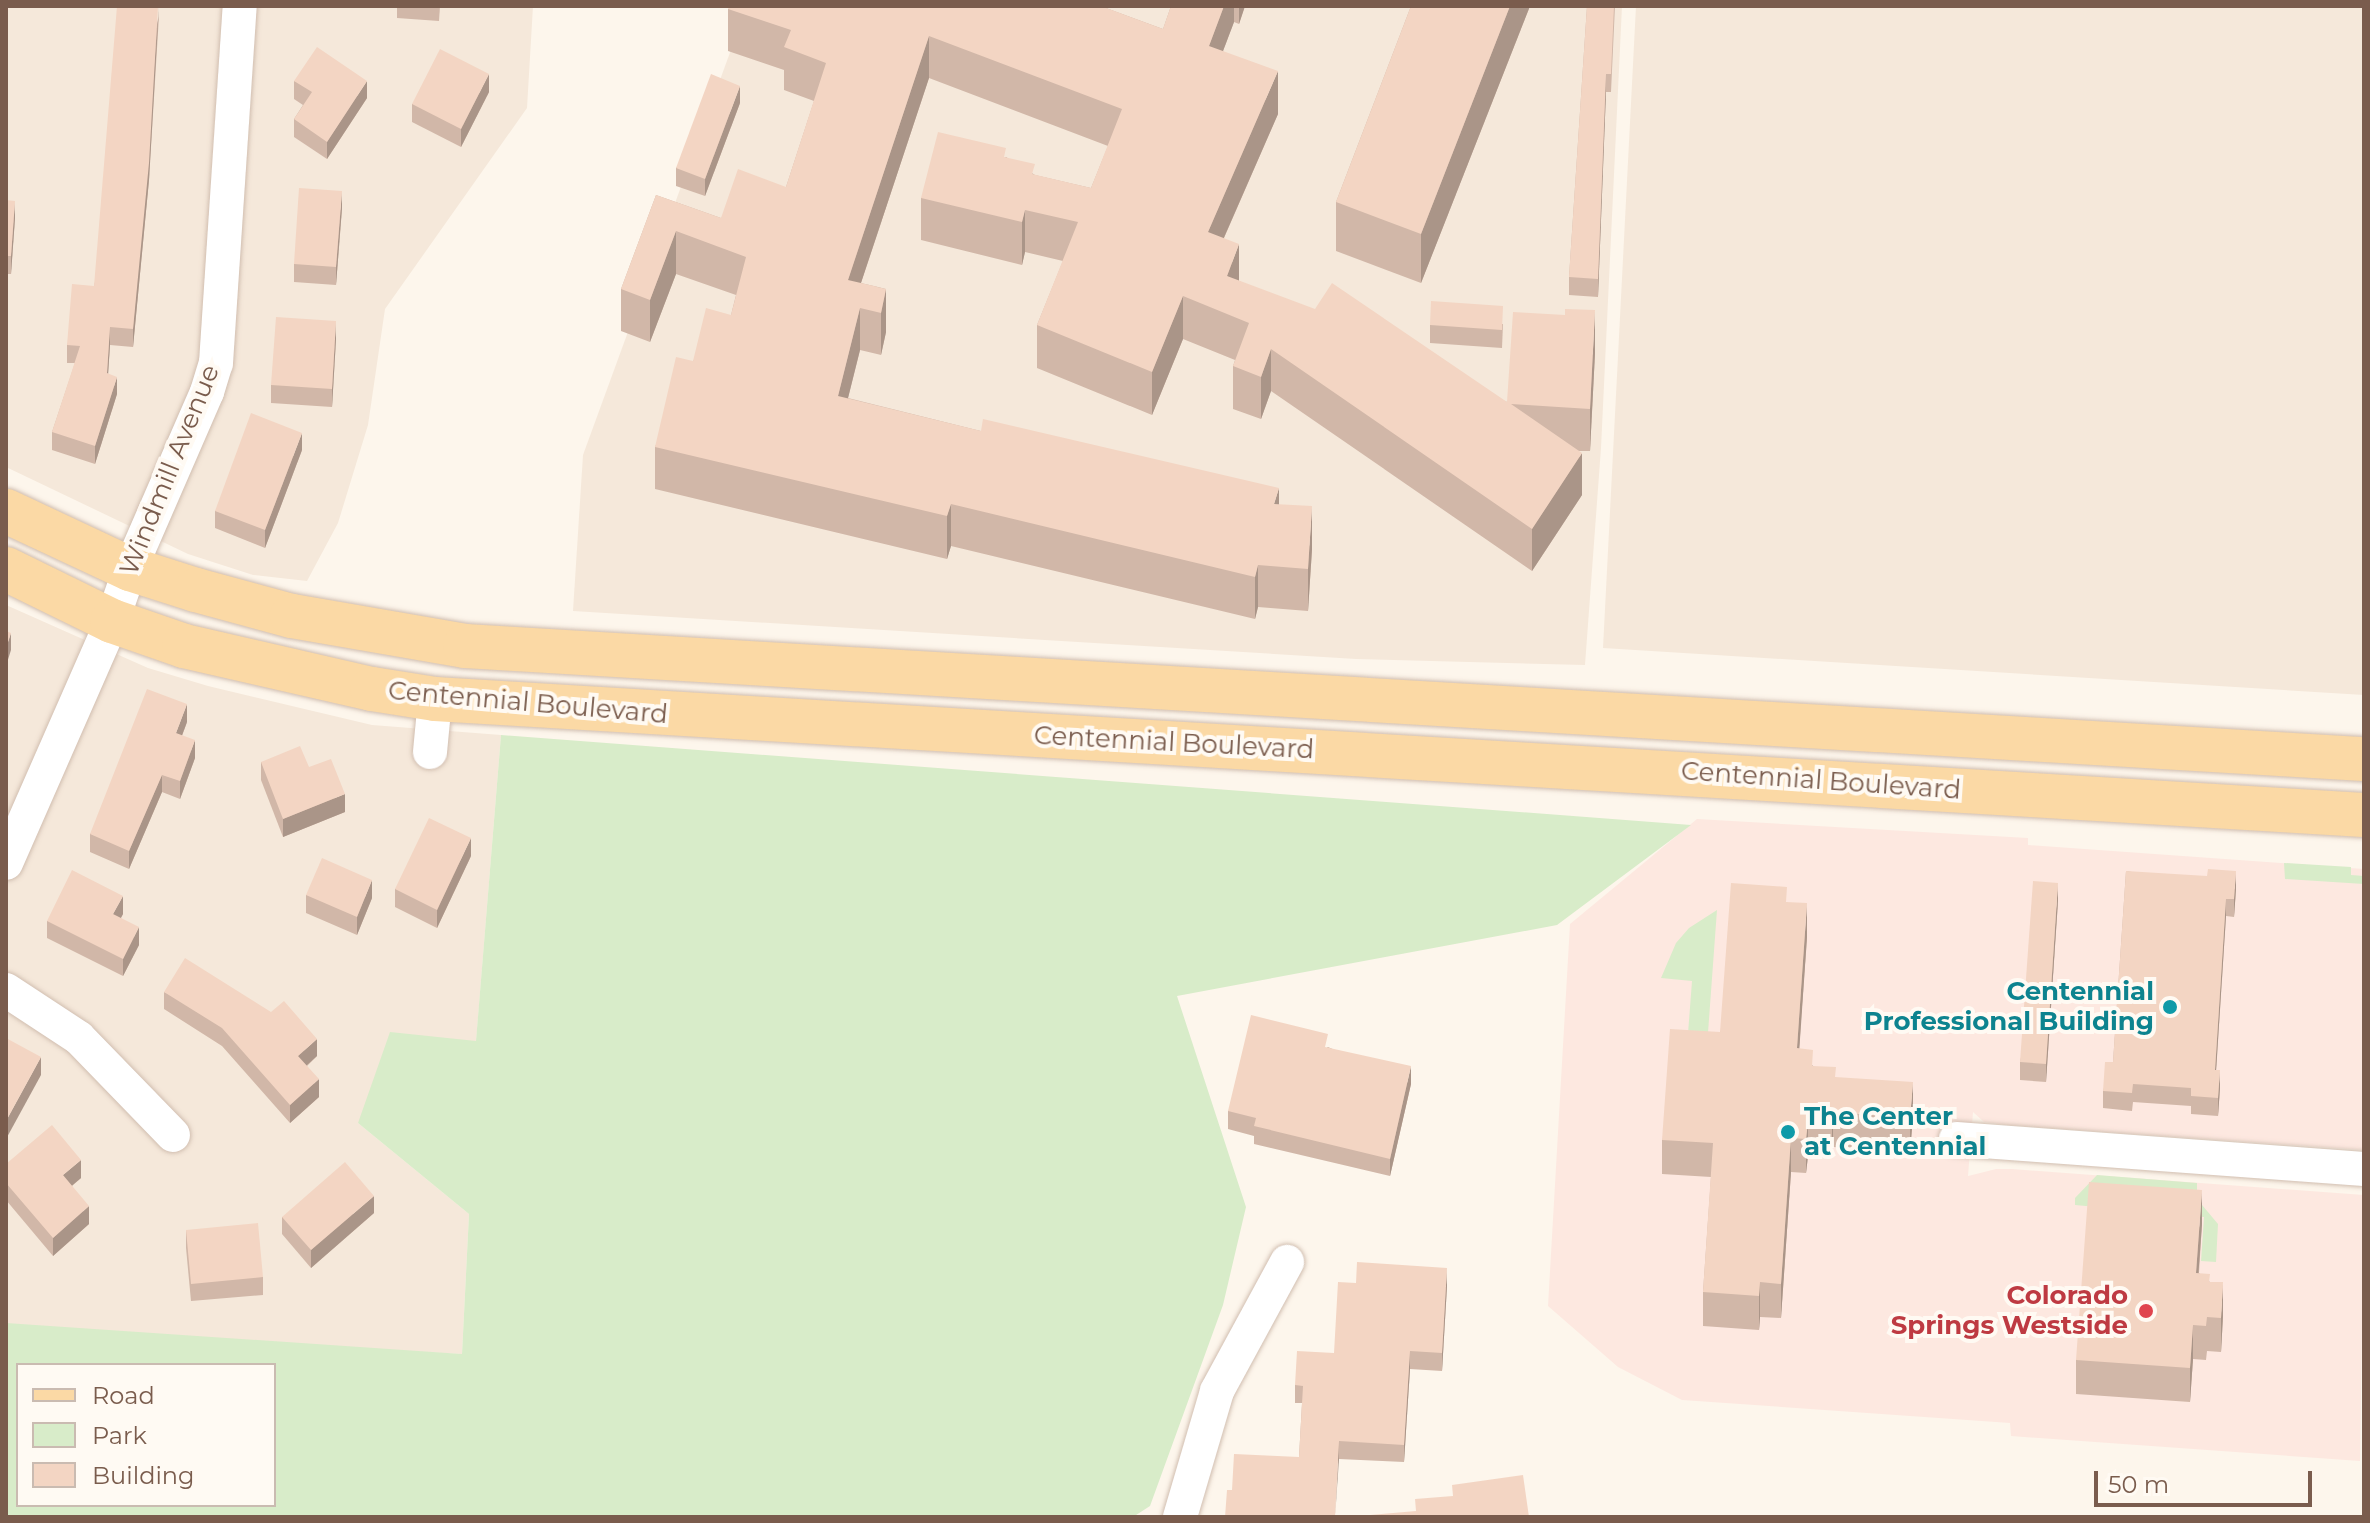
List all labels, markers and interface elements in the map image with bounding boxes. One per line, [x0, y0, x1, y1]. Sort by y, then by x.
street label: Windmill Avenue [114, 360, 226, 580]
street label: Centennial Boulevard [387, 675, 669, 731]
street label: Centennial Boulevard [1033, 720, 1315, 766]
street label: Centennial Boulevard [1680, 756, 1962, 806]
place label: Centennial Professional Building [1864, 976, 2154, 1038]
marker: Centennial Professional Building [2161, 998, 2179, 1016]
place label: The Center at Centennial [1804, 1101, 1986, 1162]
marker: The Center at Centennial [1779, 1123, 1797, 1141]
place label: Colorado Springs Westside [1891, 1280, 2128, 1342]
marker: Colorado Springs Westside [2135, 1300, 2157, 1322]
legend [16, 1363, 276, 1507]
text: Road [92, 1381, 155, 1410]
text: Park [92, 1421, 147, 1450]
scale bar [2098, 1455, 2316, 1505]
text: Building [92, 1461, 195, 1490]
text: 50 m [2108, 1470, 2169, 1499]

